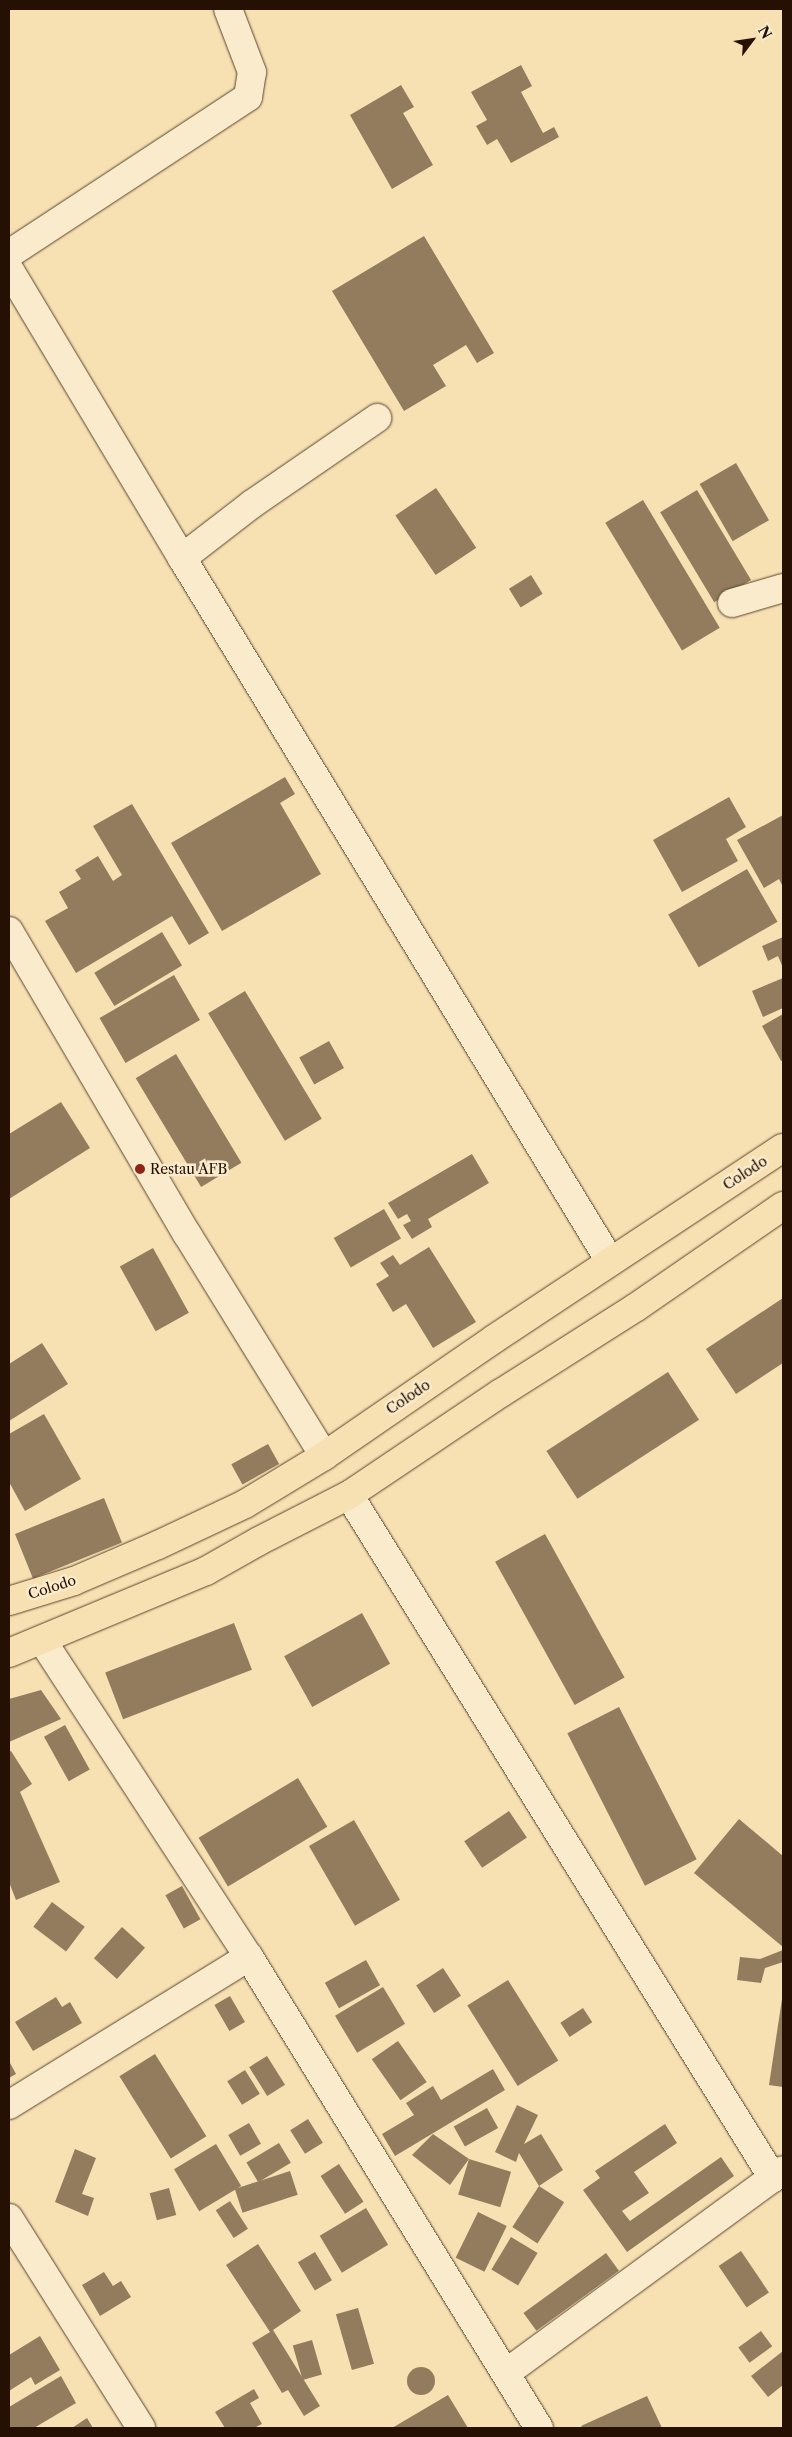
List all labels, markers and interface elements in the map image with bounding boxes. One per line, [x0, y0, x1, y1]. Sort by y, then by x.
north arrow [727, 15, 777, 65]
text: N [754, 22, 776, 42]
street label: Colodo [720, 1153, 770, 1193]
place label: Restau AFB [150, 1161, 228, 1177]
marker: Restau AFB [134, 1163, 146, 1175]
street label: Colodo [383, 1376, 433, 1418]
street label: Colodo [26, 1571, 78, 1603]

